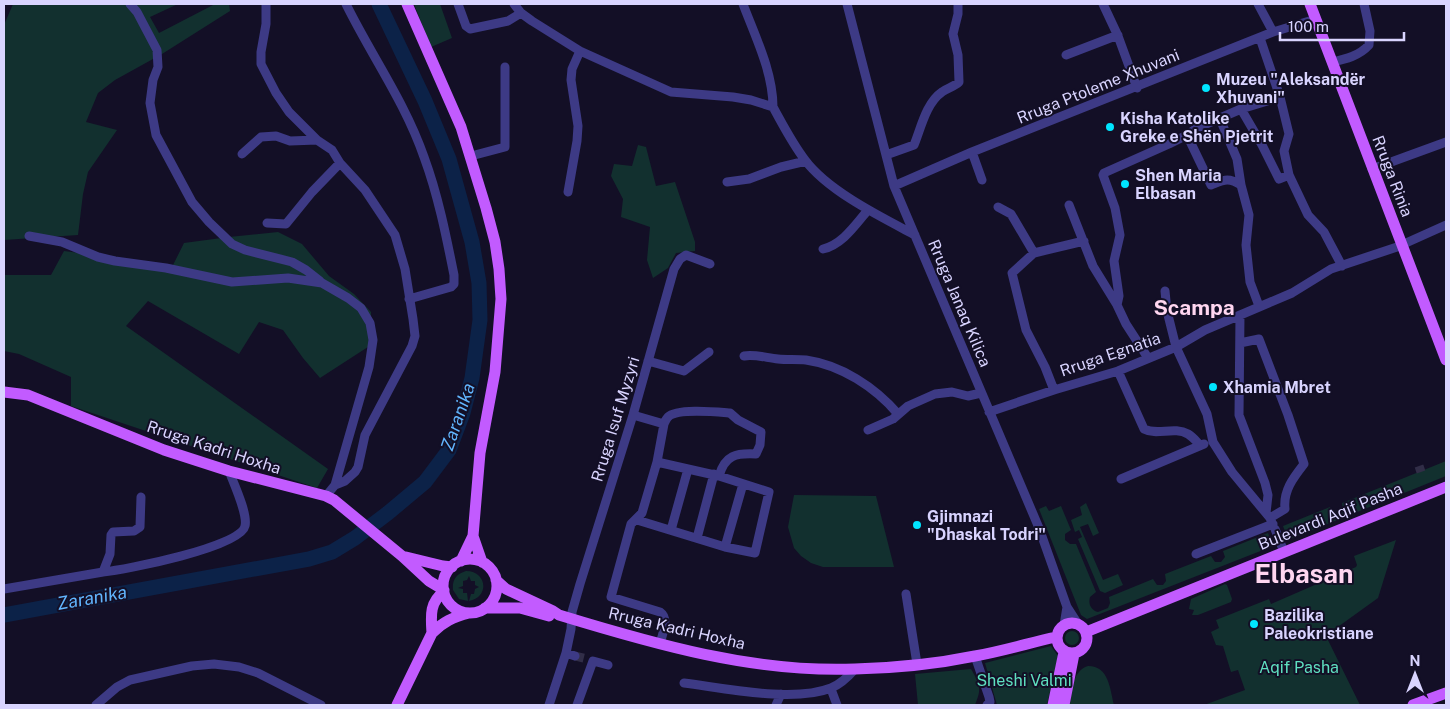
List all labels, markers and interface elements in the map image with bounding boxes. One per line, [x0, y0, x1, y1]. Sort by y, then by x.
scale bar [1280, 10, 1404, 42]
text: 100 m [1288, 18, 1329, 35]
street label: Rruga Ptoleme Xhuvani [1014, 45, 1182, 128]
place label: Muzeu "Aleksandër Xhuvani" [1216, 70, 1366, 107]
marker: Muzeu "Aleksandër Xhuvani" [1200, 82, 1212, 94]
place label: Kisha Katolike Greke e Shën Pjetrit [1120, 109, 1274, 146]
marker: Kisha Katolike Greke e Shën Pjetrit [1104, 121, 1116, 133]
street label: Rruga Rinia [1368, 133, 1417, 220]
place label: Shen Maria Elbasan [1135, 166, 1222, 203]
marker: Shen Maria Elbasan [1119, 178, 1131, 190]
street label: Rruga Janaq Kilica [924, 237, 995, 370]
district label: Scampa [1153, 295, 1235, 320]
street label: Rruga Egnatia [1057, 328, 1163, 381]
street label: Rruga Isuf Myzyri [587, 354, 644, 484]
place label: Xhamia Mbret [1223, 378, 1331, 397]
water label: Zaranika [436, 380, 479, 454]
marker: Xhamia Mbret [1207, 381, 1219, 393]
street label: Rruga Kadri Hoxha [144, 417, 283, 478]
street label: Bulevardi Aqif Pasha [1255, 479, 1405, 554]
place label: Gjimnazi "Dhaskal Todri" [927, 507, 1046, 544]
marker: Gjimnazi "Dhaskal Todri" [911, 519, 923, 531]
district label: Elbasan [1254, 558, 1354, 589]
water label: Zaranika [55, 581, 128, 614]
street label: Rruga Kadri Hoxha [607, 604, 747, 653]
place label: Bazilika Paleokristiane [1264, 606, 1374, 643]
marker: Bazilika Paleokristiane [1248, 618, 1260, 630]
north arrow [1390, 649, 1440, 699]
text: N [1410, 653, 1420, 669]
park label: Aqif Pasha [1259, 658, 1339, 677]
park label: Sheshi Valmi [976, 671, 1072, 690]

